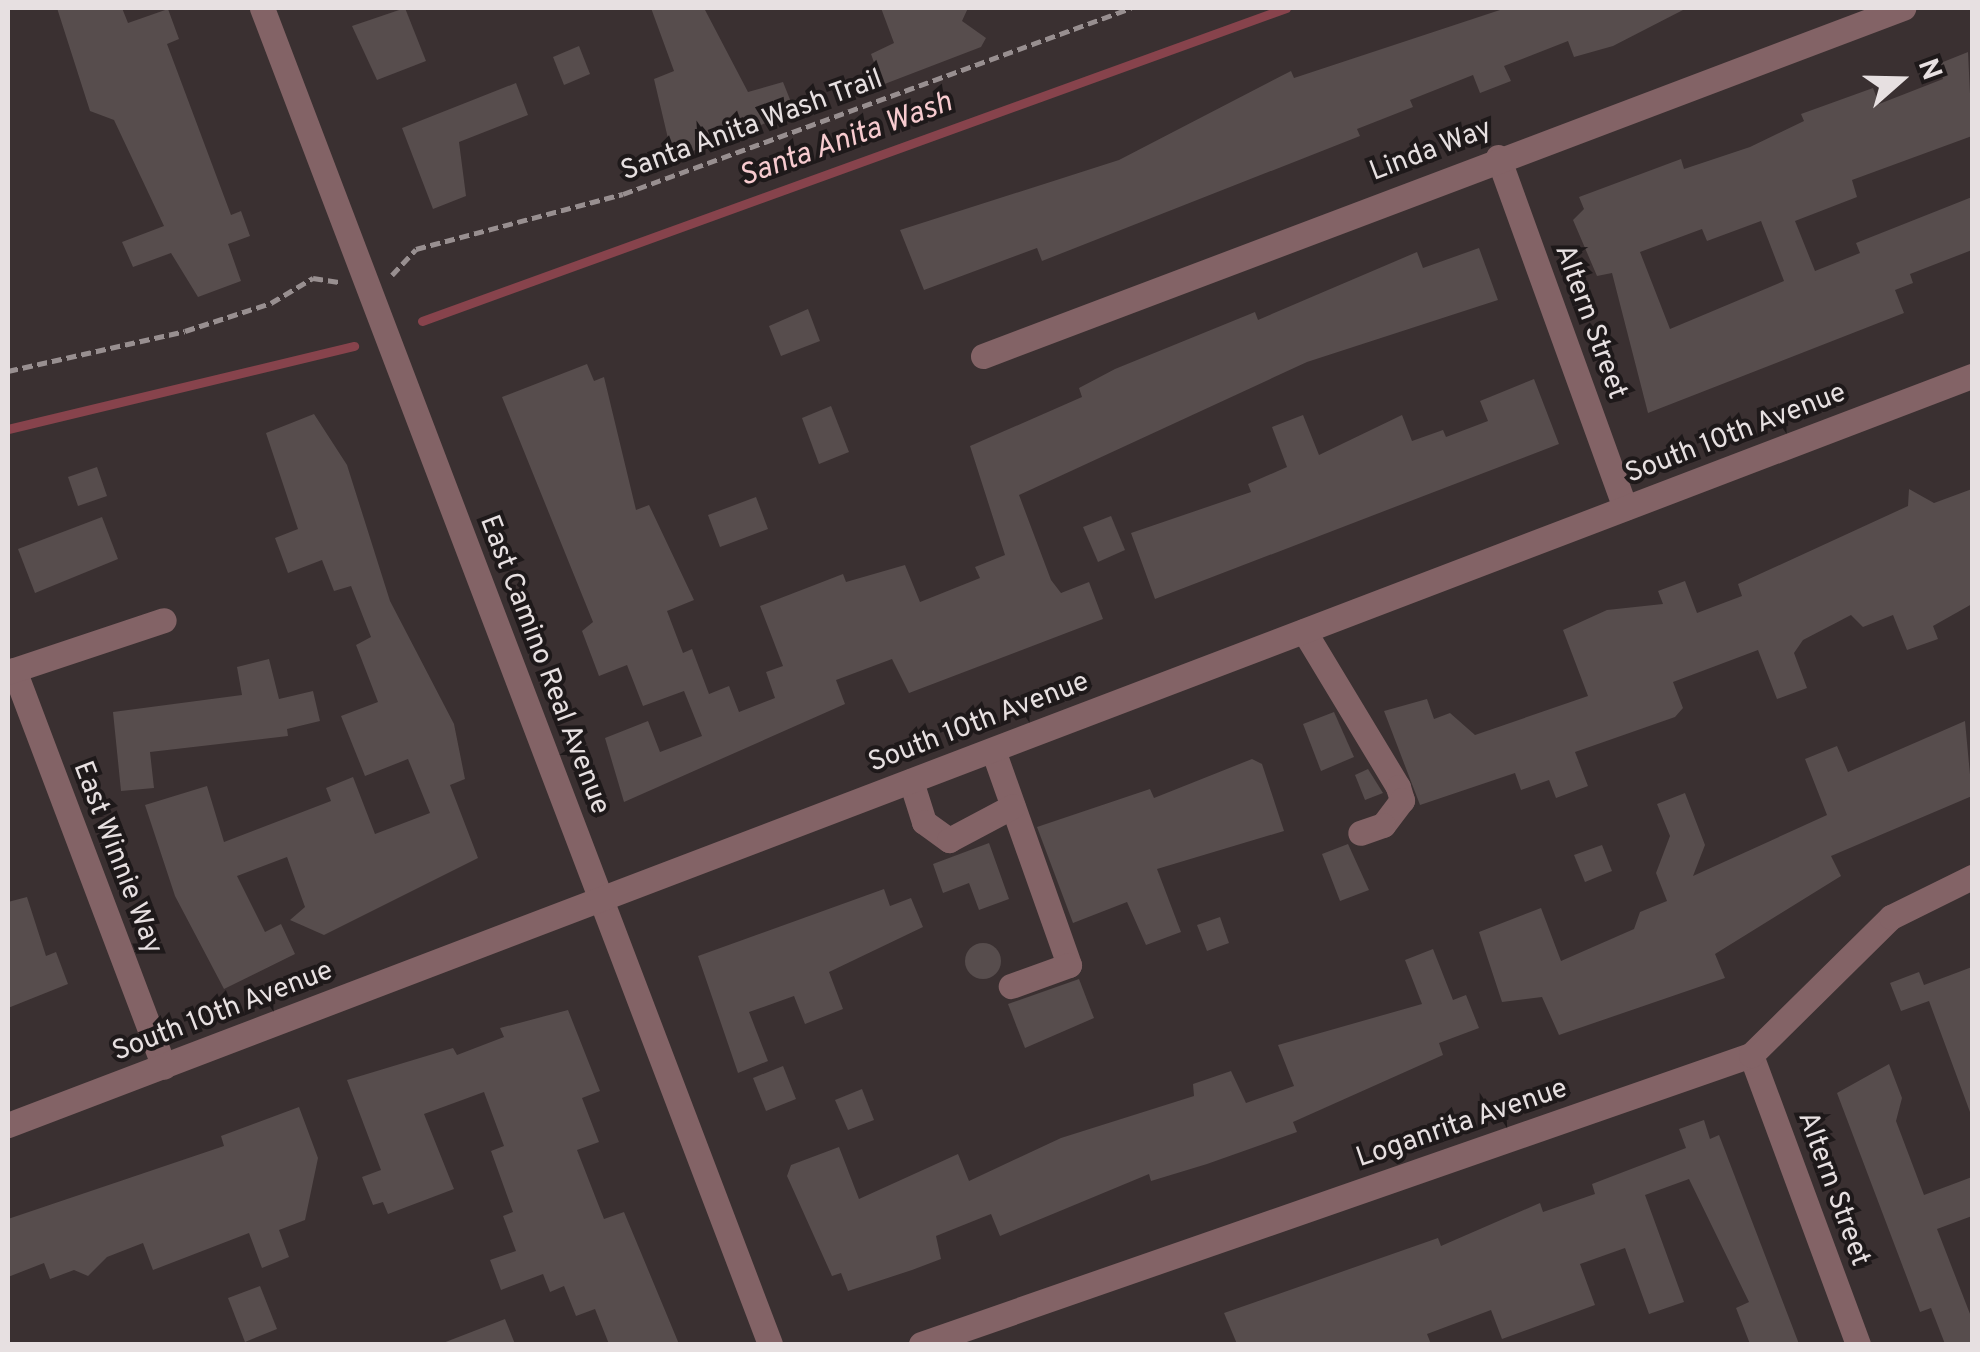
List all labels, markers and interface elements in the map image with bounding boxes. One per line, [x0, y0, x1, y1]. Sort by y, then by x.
north arrow [1850, 30, 1950, 130]
text: N [1908, 54, 1949, 85]
street label: Santa Anita Wash Trail [615, 63, 889, 189]
water label: Santa Anita Wash [734, 85, 958, 197]
street label: Linda Way [1365, 112, 1497, 190]
street label: Altern Street [1546, 240, 1634, 404]
street label: South 10th Avenue [1621, 376, 1851, 492]
street label: East Camino Real Avenue [471, 510, 617, 820]
street label: South 10th Avenue [864, 665, 1094, 781]
street label: East Winnie Way [65, 756, 169, 960]
street label: South 10th Avenue [108, 954, 338, 1070]
street label: Loganrita Avenue [1352, 1072, 1572, 1176]
street label: Altern Street [1789, 1107, 1877, 1271]

